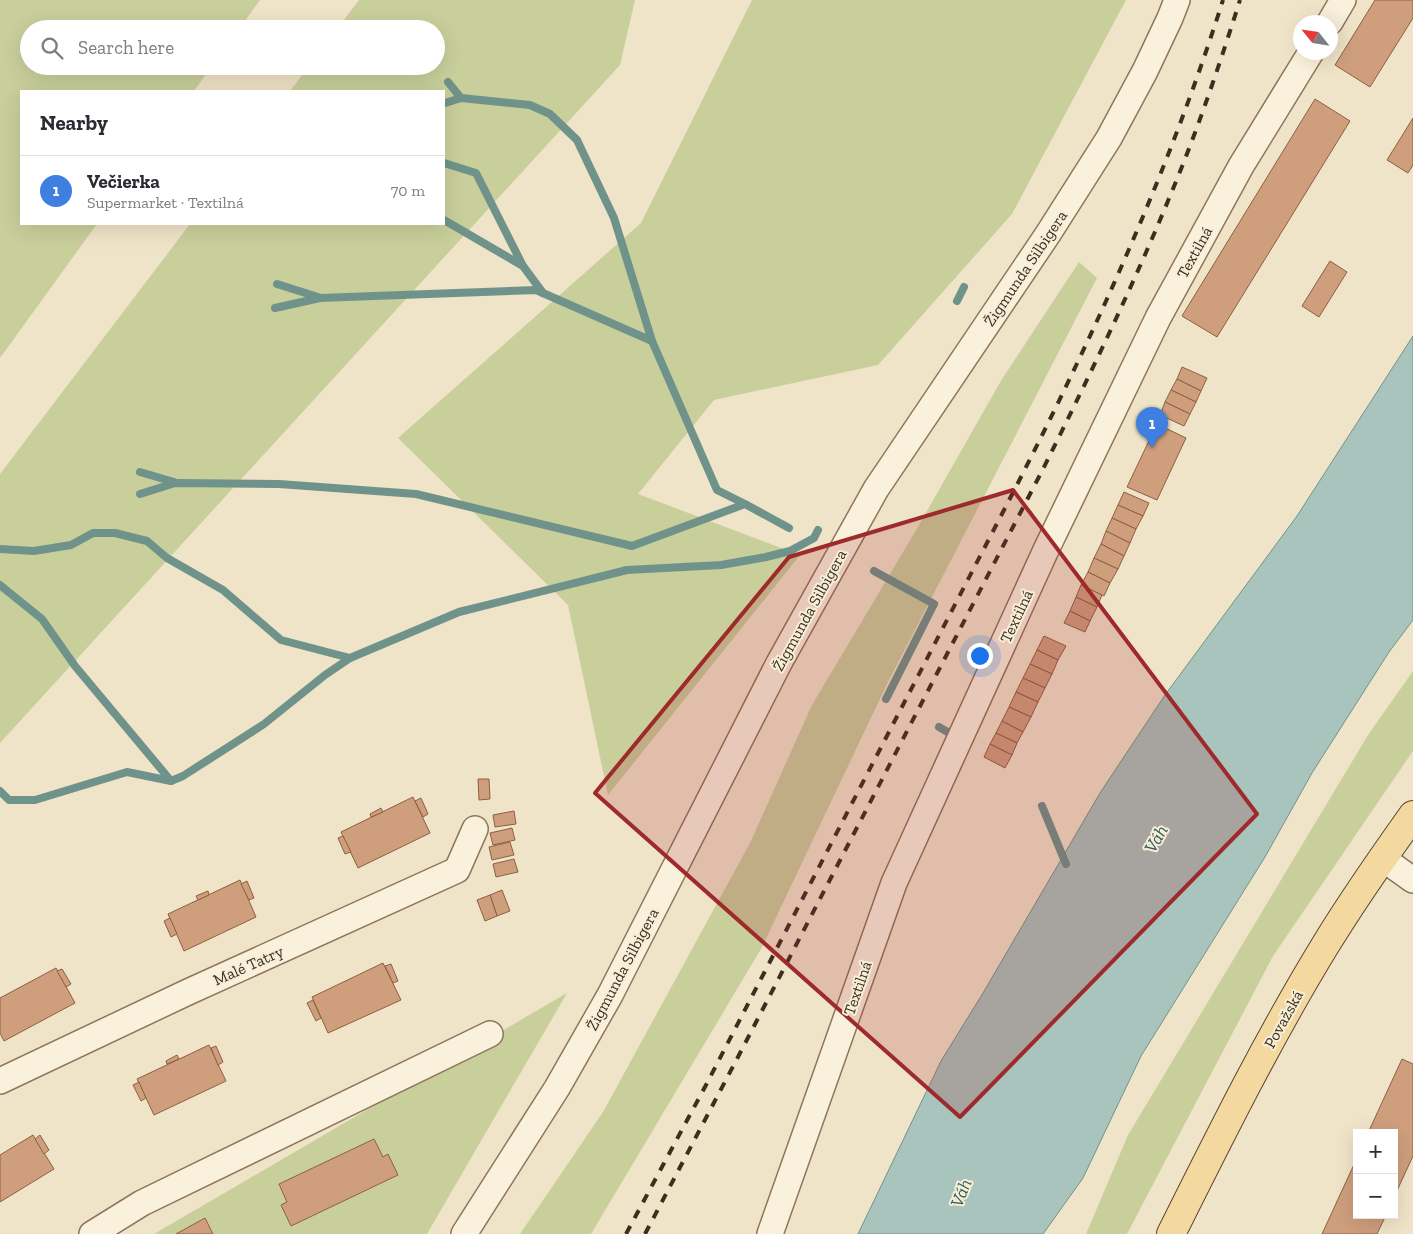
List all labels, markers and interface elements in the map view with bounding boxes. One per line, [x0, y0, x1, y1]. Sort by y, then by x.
north arrow [1293, 15, 1338, 60]
search box [20, 20, 445, 75]
icon: search [38, 34, 66, 62]
text: Search here [78, 36, 174, 59]
text: Nearby [40, 110, 108, 135]
text: Večierka [87, 170, 160, 193]
text: 1 [53, 181, 59, 200]
text: 70 m [391, 181, 425, 200]
text: Supermarket · Textilná [87, 193, 244, 212]
street label: Žigmunda Silbigera [980, 207, 1071, 330]
street label: Textilná [1173, 223, 1216, 281]
pin: 1 [1136, 407, 1168, 448]
street label: Žigmunda Silbigera [768, 546, 851, 674]
street label: Textilná [996, 587, 1037, 646]
your location [967, 643, 993, 669]
water label: Váh [1139, 821, 1173, 857]
street label: Žigmunda Silbigera [582, 905, 663, 1034]
street label: Malé Tatry [210, 941, 287, 989]
street label: Textilná [839, 958, 876, 1018]
street label: Považská [1260, 987, 1307, 1051]
map controls [1353, 1129, 1398, 1219]
button: + [1353, 1129, 1398, 1174]
button: − [1353, 1174, 1398, 1219]
water label: Váh [945, 1176, 977, 1210]

